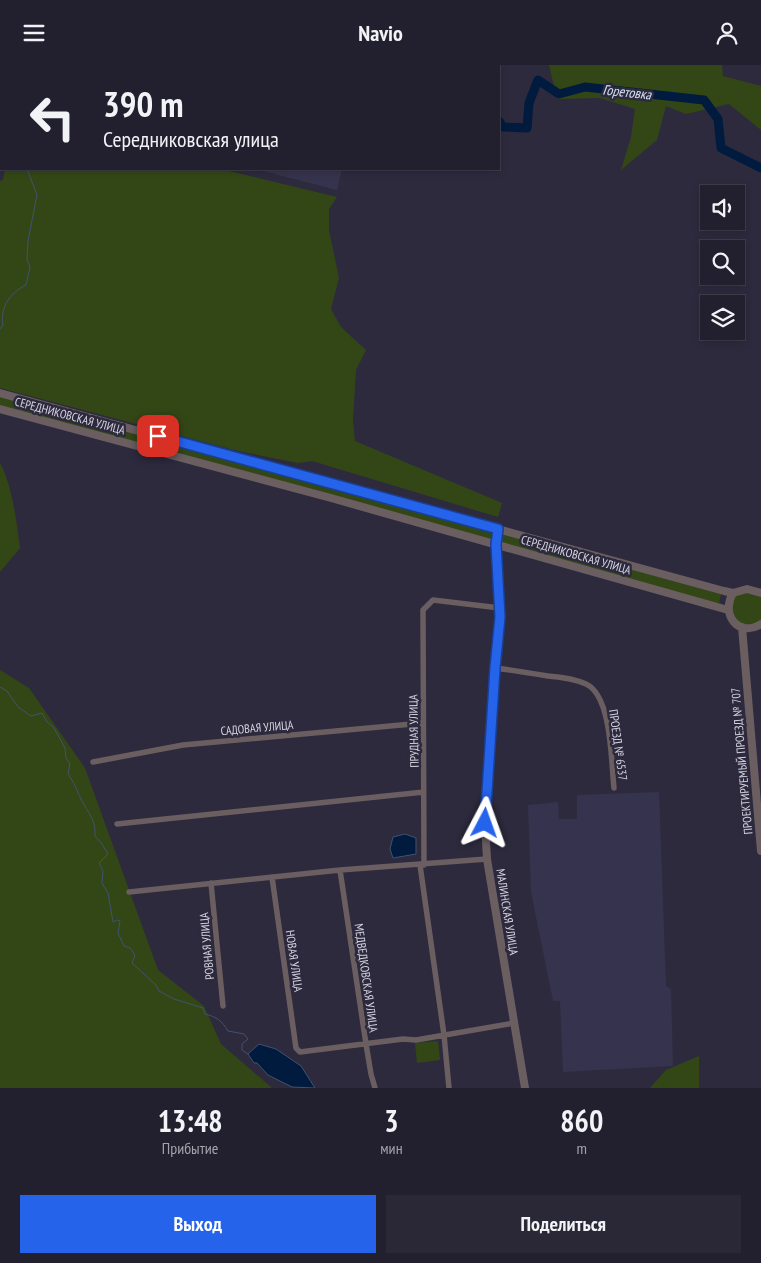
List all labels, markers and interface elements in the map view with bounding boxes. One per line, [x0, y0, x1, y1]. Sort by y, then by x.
icon: menu [20, 19, 48, 47]
text: Navio [358, 19, 403, 47]
icon: person [713, 19, 741, 47]
text: 390 m [103, 81, 184, 127]
water label: Горетовка [602, 81, 654, 104]
icon: left [20, 85, 85, 150]
text: Середниковская улица [103, 125, 279, 153]
map controls [700, 185, 745, 340]
button: sound [700, 185, 745, 230]
button: search [700, 240, 745, 285]
button: layers [700, 295, 745, 340]
street label: СЕРЕДНИКОВСКАЯ УЛИЦА [13, 394, 127, 438]
pin [137, 415, 179, 457]
icon: arrive [144, 422, 172, 450]
street label: СЕРЕДНИКОВСКАЯ УЛИЦА [519, 532, 633, 577]
street label: ПРОЕКТИРУЕМЫЙ ПРОЕЗД № 707 [728, 687, 755, 835]
street label: ПРУДНАЯ УЛИЦА [405, 694, 422, 768]
street label: ПРОЕЗД № 6537 [606, 708, 631, 781]
street label: САДОВАЯ УЛИЦА [220, 717, 294, 738]
position arrow [458, 796, 510, 848]
street label: МАЛИНСКАЯ УЛИЦА [493, 868, 522, 956]
street label: РОВНАЯ УЛИЦА [196, 911, 217, 980]
street label: МЕДВЕДКОВСКАЯ УЛИЦА [351, 923, 382, 1034]
street label: НОВАЯ УЛИЦА [283, 929, 306, 993]
text: 13:48 [158, 1101, 223, 1140]
text: 3 [384, 1101, 399, 1140]
text: 860 [560, 1101, 603, 1140]
text: Прибытие [162, 1138, 218, 1158]
text: мин [380, 1138, 403, 1158]
text: m [577, 1138, 587, 1158]
button: Выход [20, 1195, 376, 1253]
button: Поделиться [386, 1195, 741, 1253]

